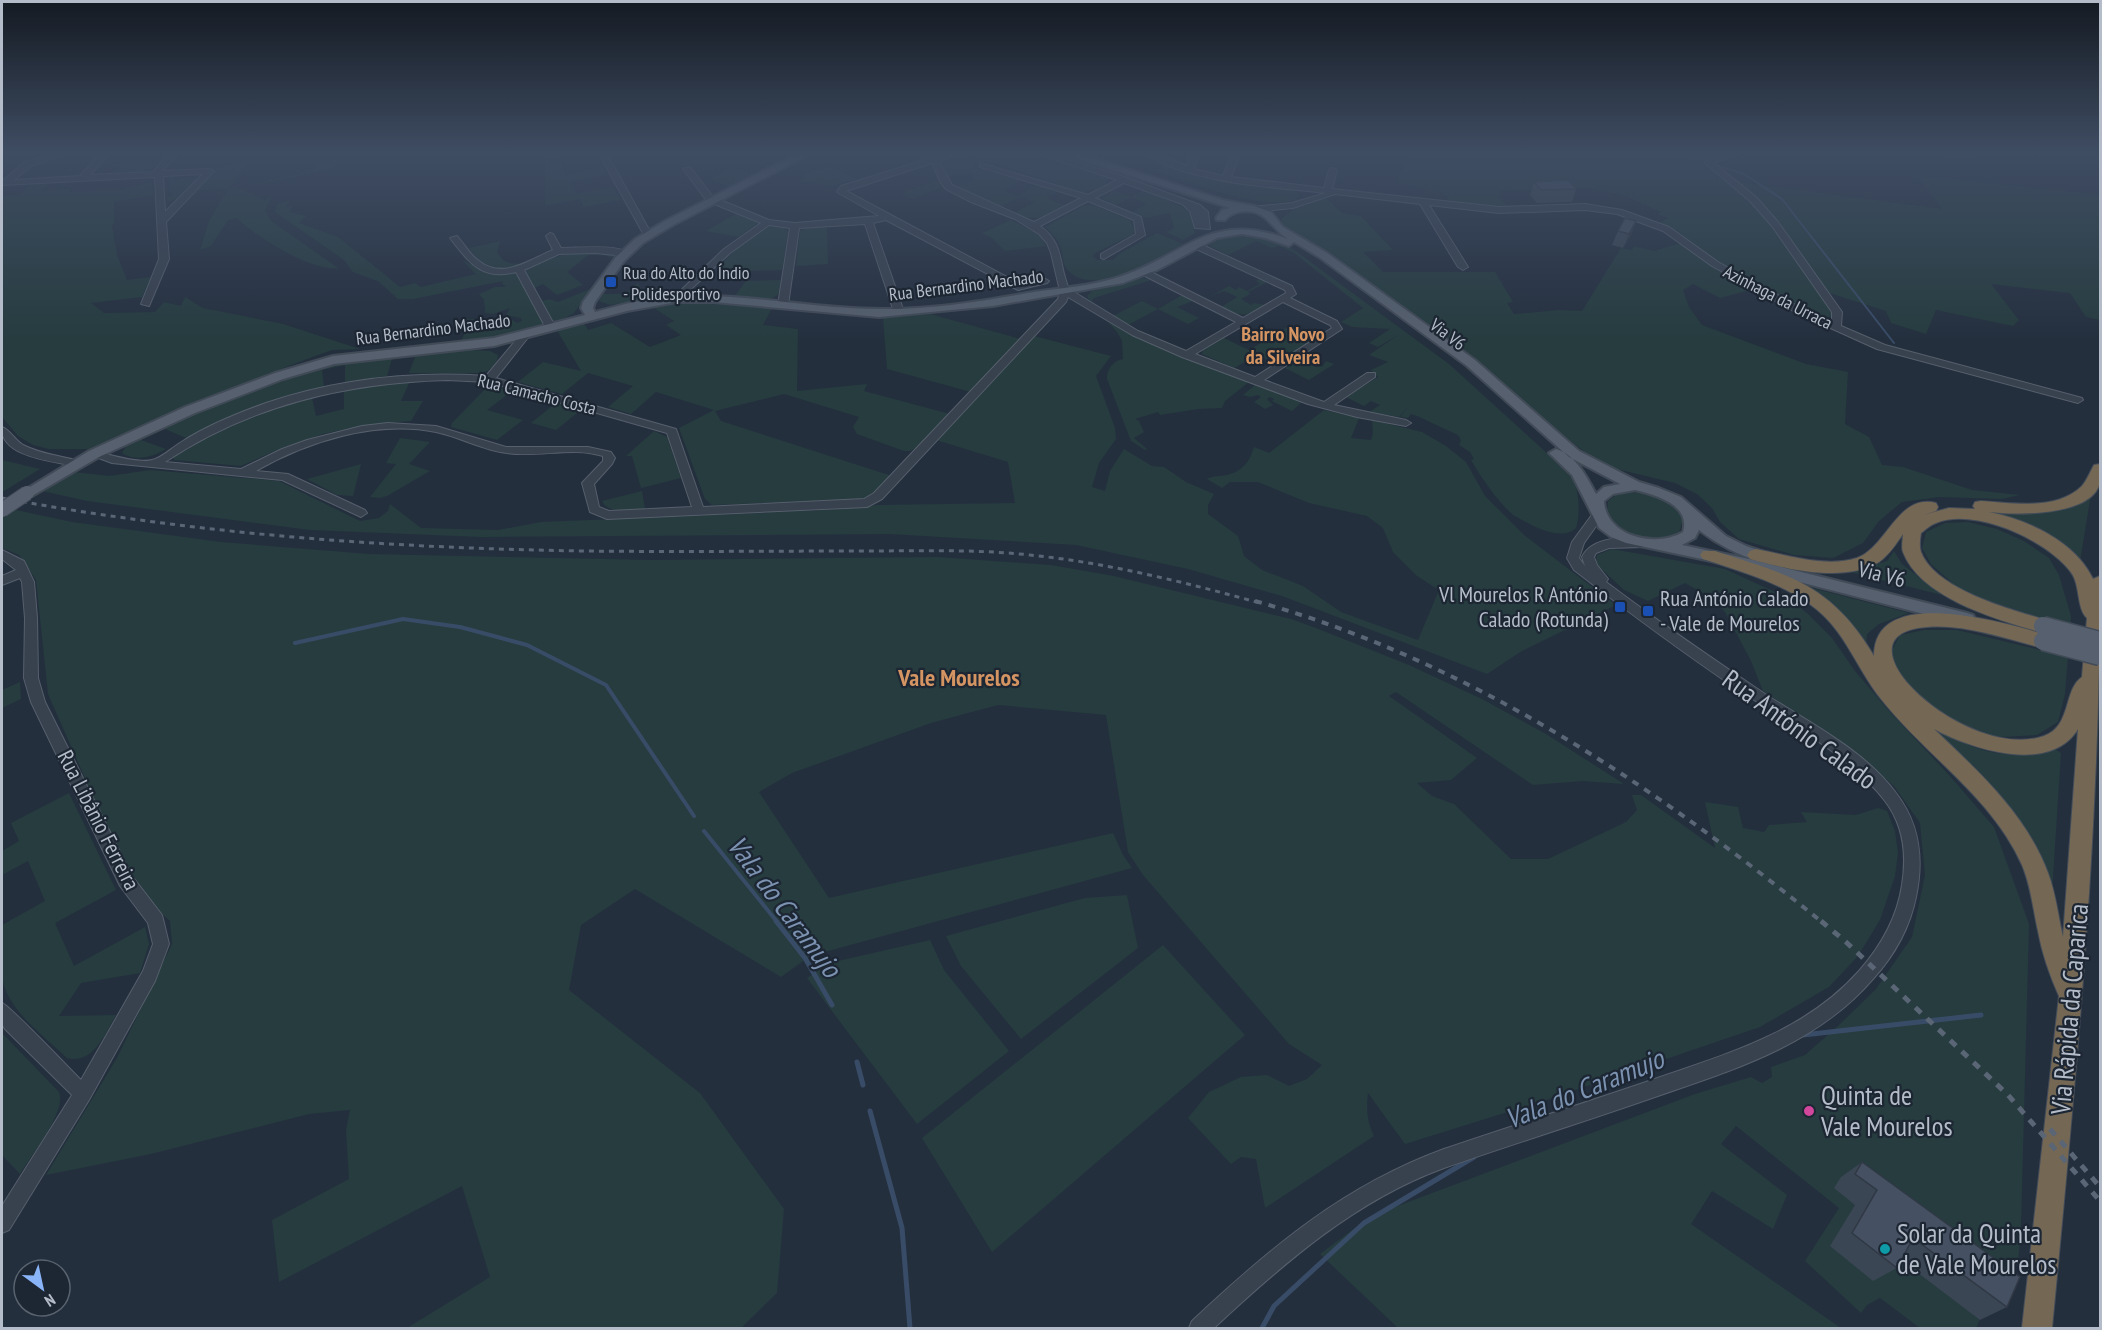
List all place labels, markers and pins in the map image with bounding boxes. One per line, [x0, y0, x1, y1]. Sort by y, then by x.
place label: Rua do Alto do Índio - Polidesportivo [623, 261, 750, 305]
marker: Rua do Alto do Índio - Polidesportivo [604, 275, 618, 289]
place label: Vl Mourelos R António Calado (Rotunda) [1438, 580, 1609, 633]
place label: Rua António Calado - Vale de Mourelos [1660, 584, 1809, 637]
marker: Vl Mourelos R António Calado (Rotunda) [1613, 600, 1627, 614]
marker: Rua António Calado - Vale de Mourelos [1641, 604, 1655, 618]
place label: Quinta de Vale Mourelos [1820, 1078, 1953, 1143]
marker: Quinta de Vale Mourelos [1802, 1104, 1816, 1118]
place label: Solar da Quinta de Vale Mourelos [1897, 1216, 2057, 1281]
marker: Solar da Quinta de Vale Mourelos [1878, 1242, 1892, 1256]

